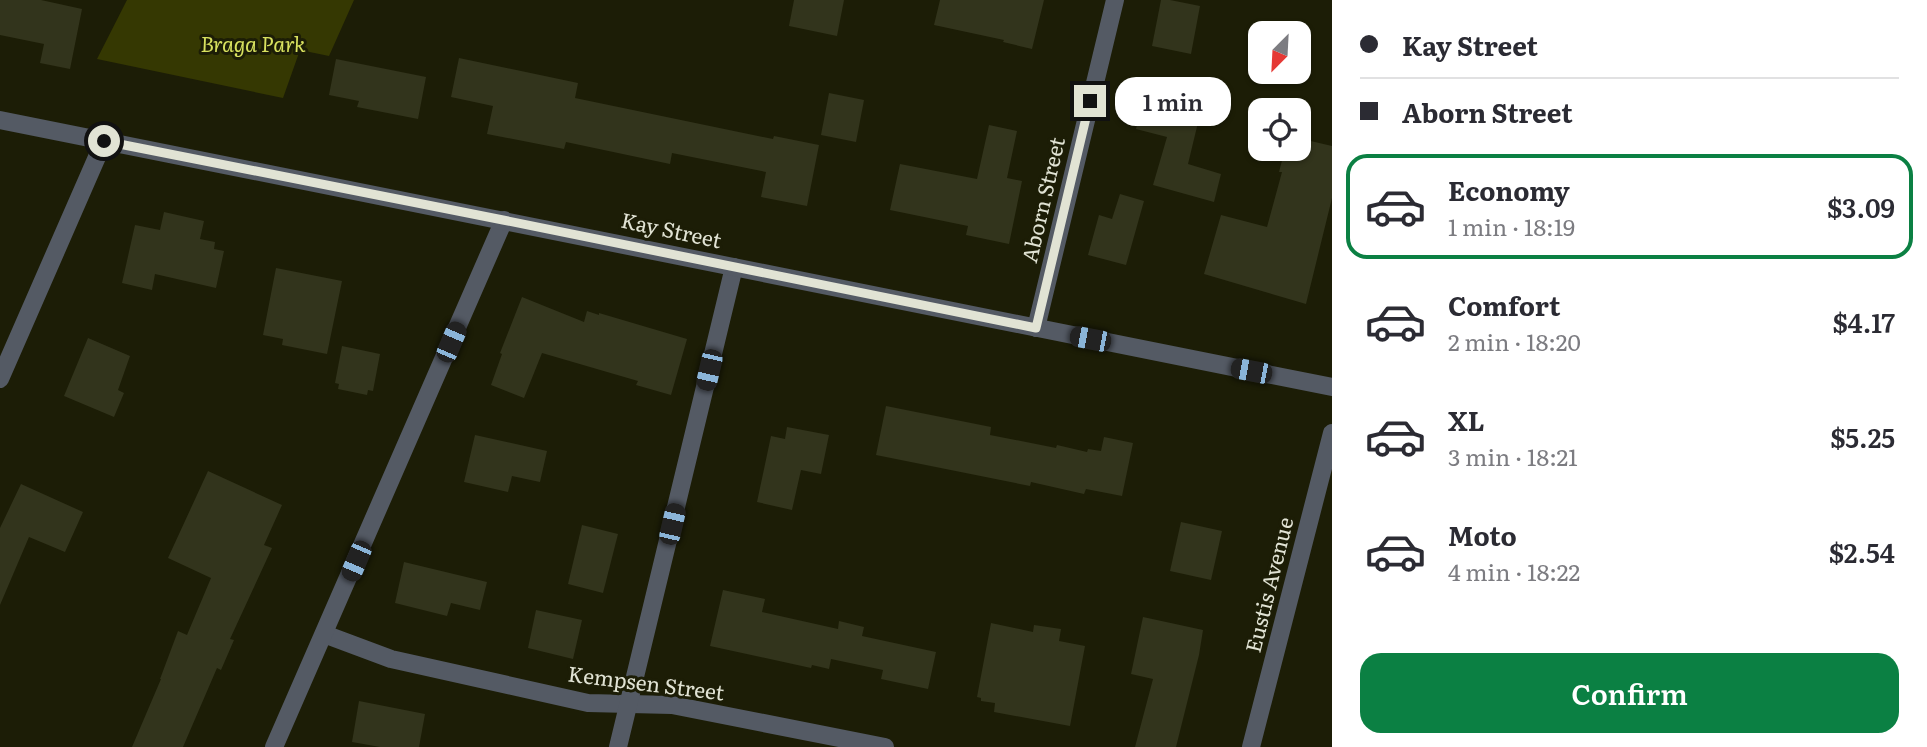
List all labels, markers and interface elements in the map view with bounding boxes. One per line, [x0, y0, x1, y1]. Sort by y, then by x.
north arrow [1248, 21, 1311, 84]
map controls [1248, 21, 1311, 161]
text: Kay Street [1402, 25, 1538, 64]
park label: Braga Park [200, 27, 306, 58]
callout: 1 min [1114, 76, 1230, 126]
text: 1 min [1143, 84, 1203, 118]
route end [1074, 85, 1106, 117]
text: Aborn Street [1402, 92, 1573, 131]
button: locate [1248, 98, 1311, 161]
route start [88, 125, 120, 157]
street label: Aborn Street [1012, 133, 1071, 265]
text: Economy [1448, 170, 1570, 209]
icon: car [1364, 175, 1427, 238]
text: $3.09 [1827, 187, 1895, 226]
street label: Kay Street [618, 203, 725, 254]
text: 1 min · 18:19 [1448, 209, 1575, 243]
text: Comfort [1448, 285, 1560, 324]
icon: car [1364, 290, 1427, 353]
text: $4.17 [1832, 302, 1895, 341]
car [434, 319, 469, 365]
text: 2 min · 18:20 [1448, 324, 1581, 358]
car [1068, 325, 1113, 353]
car [695, 347, 724, 393]
car [1229, 357, 1274, 385]
text: XL [1448, 400, 1485, 439]
icon: car [1364, 405, 1427, 468]
text: $5.25 [1830, 417, 1895, 456]
text: 3 min · 18:21 [1448, 439, 1578, 473]
car [658, 501, 687, 547]
street label: Eustis Avenue [1236, 513, 1299, 655]
text: Moto [1448, 515, 1517, 554]
icon: car [1364, 520, 1427, 583]
text: $2.54 [1829, 532, 1895, 571]
car [339, 538, 374, 584]
text: 4 min · 18:22 [1448, 554, 1580, 588]
button: Confirm [1360, 653, 1899, 733]
street label: Kempsen Street [566, 657, 727, 707]

